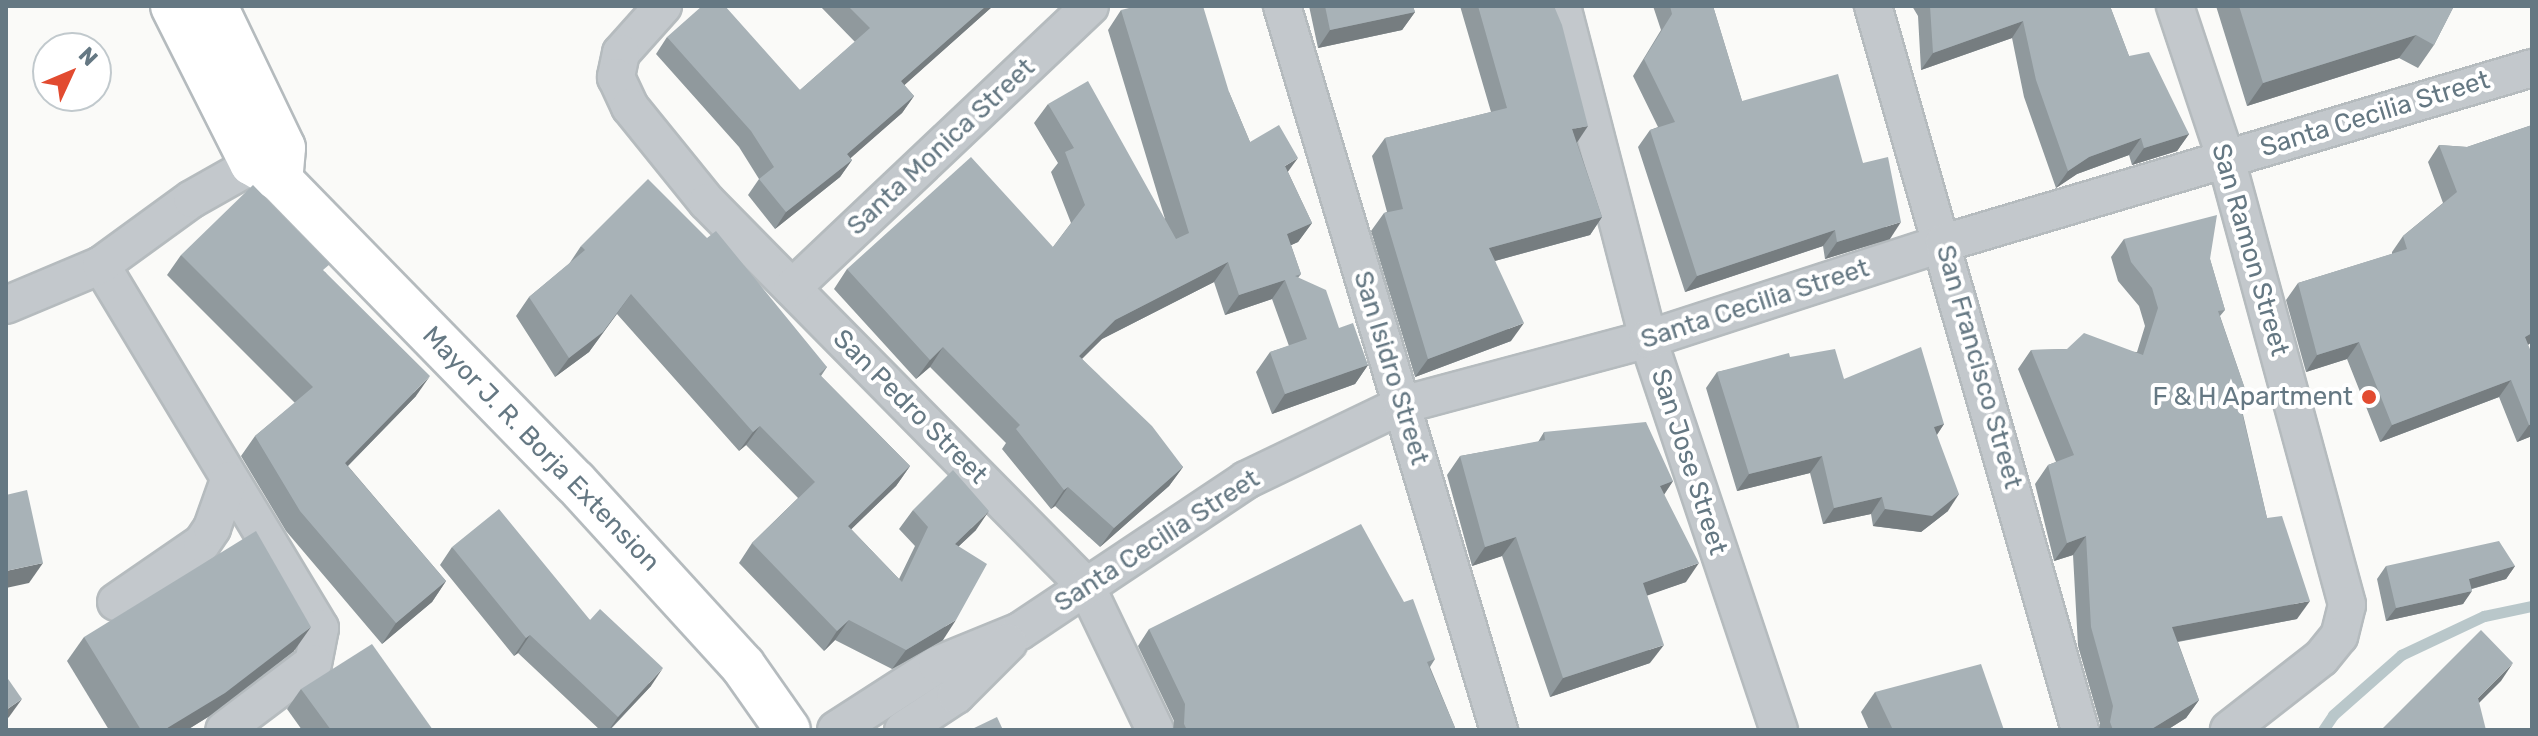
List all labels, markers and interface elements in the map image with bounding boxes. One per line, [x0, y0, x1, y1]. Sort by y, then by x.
north arrow [32, 32, 112, 112]
text: N [73, 41, 103, 71]
street label: Santa Monica Street [841, 52, 1041, 242]
street label: Santa Cecilia Street [2257, 64, 2493, 164]
street label: San Ramon Street [2205, 140, 2295, 360]
street label: San Francisco Street [1929, 242, 2029, 492]
street label: Santa Cecilia Street [1637, 252, 1873, 356]
street label: San Isidro Street [1347, 267, 1435, 469]
street label: Mayor J. R. Borja Extension [416, 320, 666, 578]
street label: San Pedro Street [826, 323, 994, 491]
street label: San Jose Street [1644, 365, 1734, 559]
place label: F & H Apartment [2151, 381, 2353, 413]
marker: F & H Apartment [2360, 388, 2378, 406]
street label: Santa Cecilia Street [1049, 463, 1265, 619]

